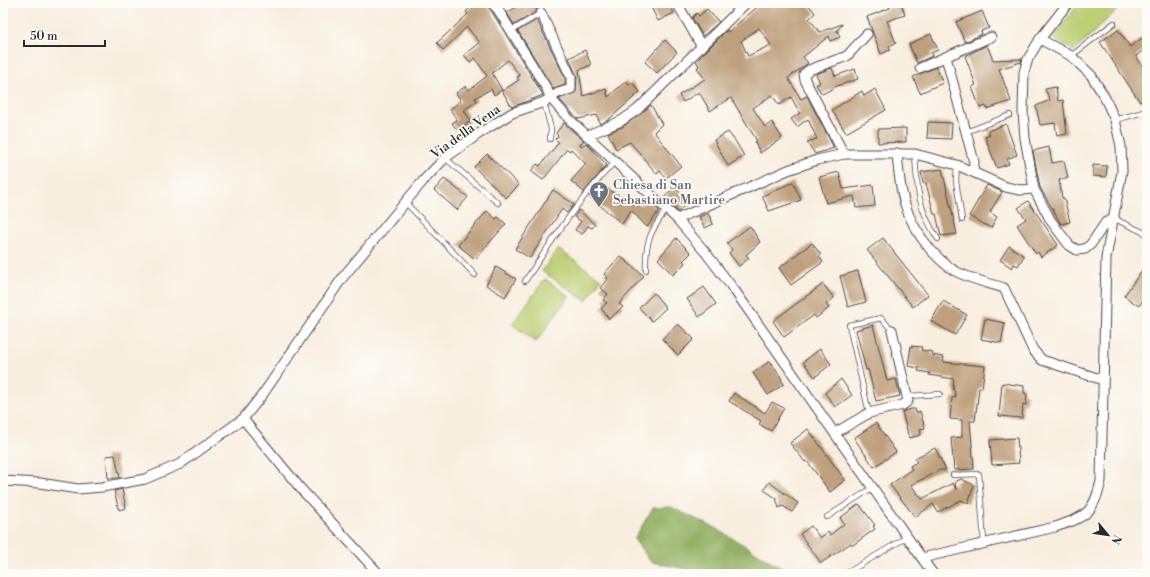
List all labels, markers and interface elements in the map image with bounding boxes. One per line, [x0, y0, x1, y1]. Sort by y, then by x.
scale bar [24, 22, 105, 48]
text: 50 m [30, 29, 58, 44]
street label: Via della Vena [427, 101, 504, 163]
place label: Chiesa di San Sebastiano Martire [613, 177, 725, 208]
church icon: Chiesa di San Sebastiano Martire [588, 180, 610, 208]
north arrow [1088, 515, 1128, 555]
text: N [1107, 532, 1124, 547]

